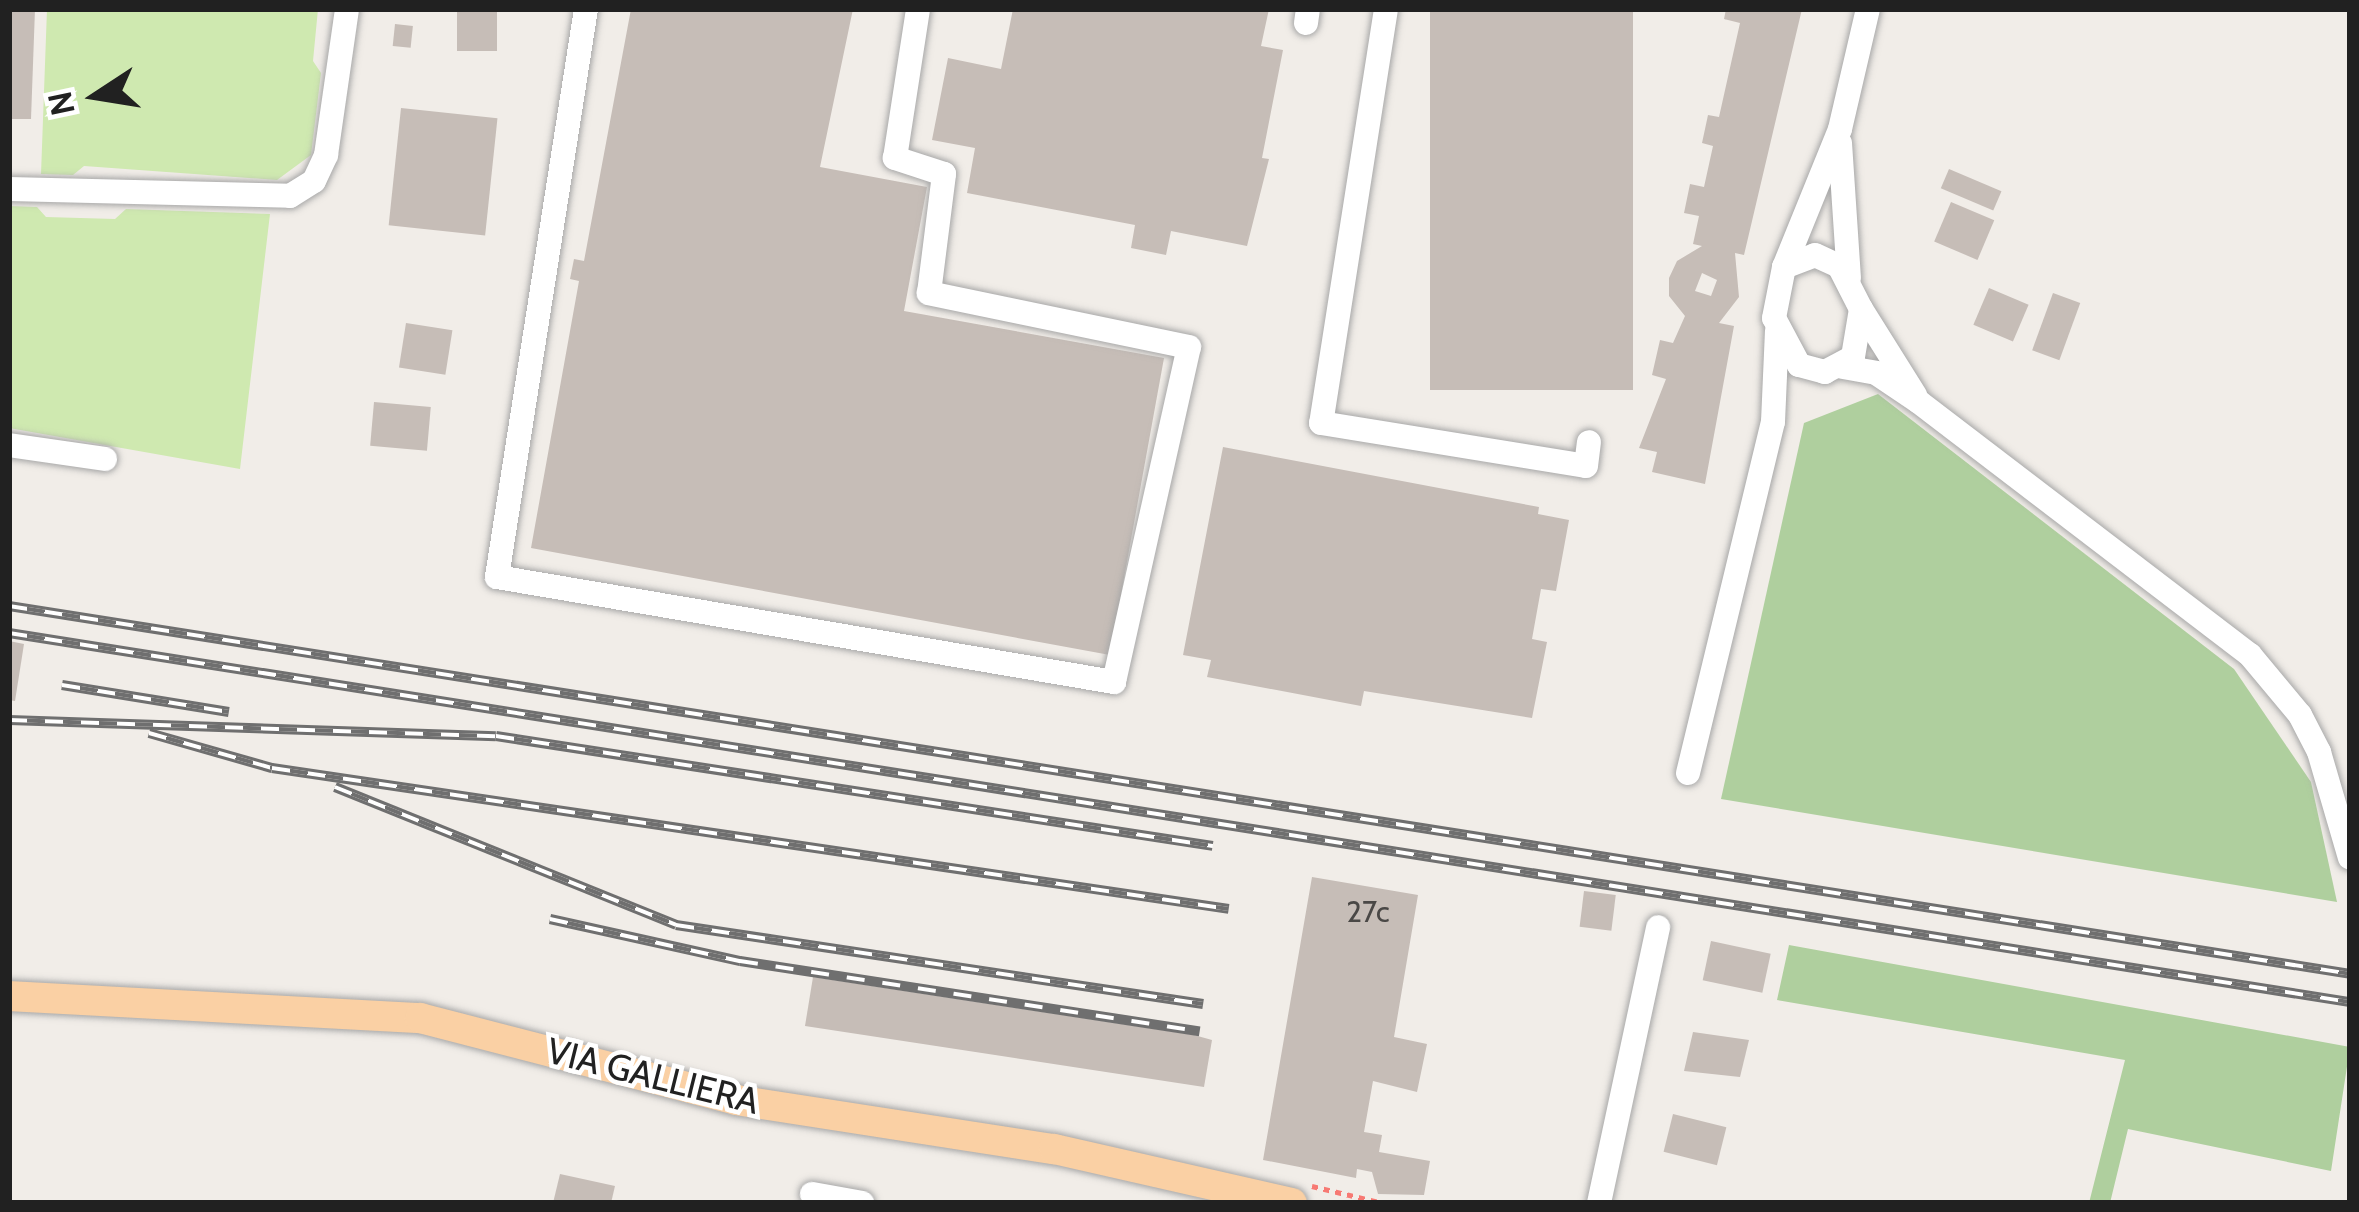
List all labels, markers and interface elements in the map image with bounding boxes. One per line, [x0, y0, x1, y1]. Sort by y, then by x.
north arrow [36, 36, 156, 156]
text: N [39, 88, 83, 119]
house number: 27c [1346, 894, 1390, 930]
street label: VIA GALLIERA [543, 1029, 763, 1123]

